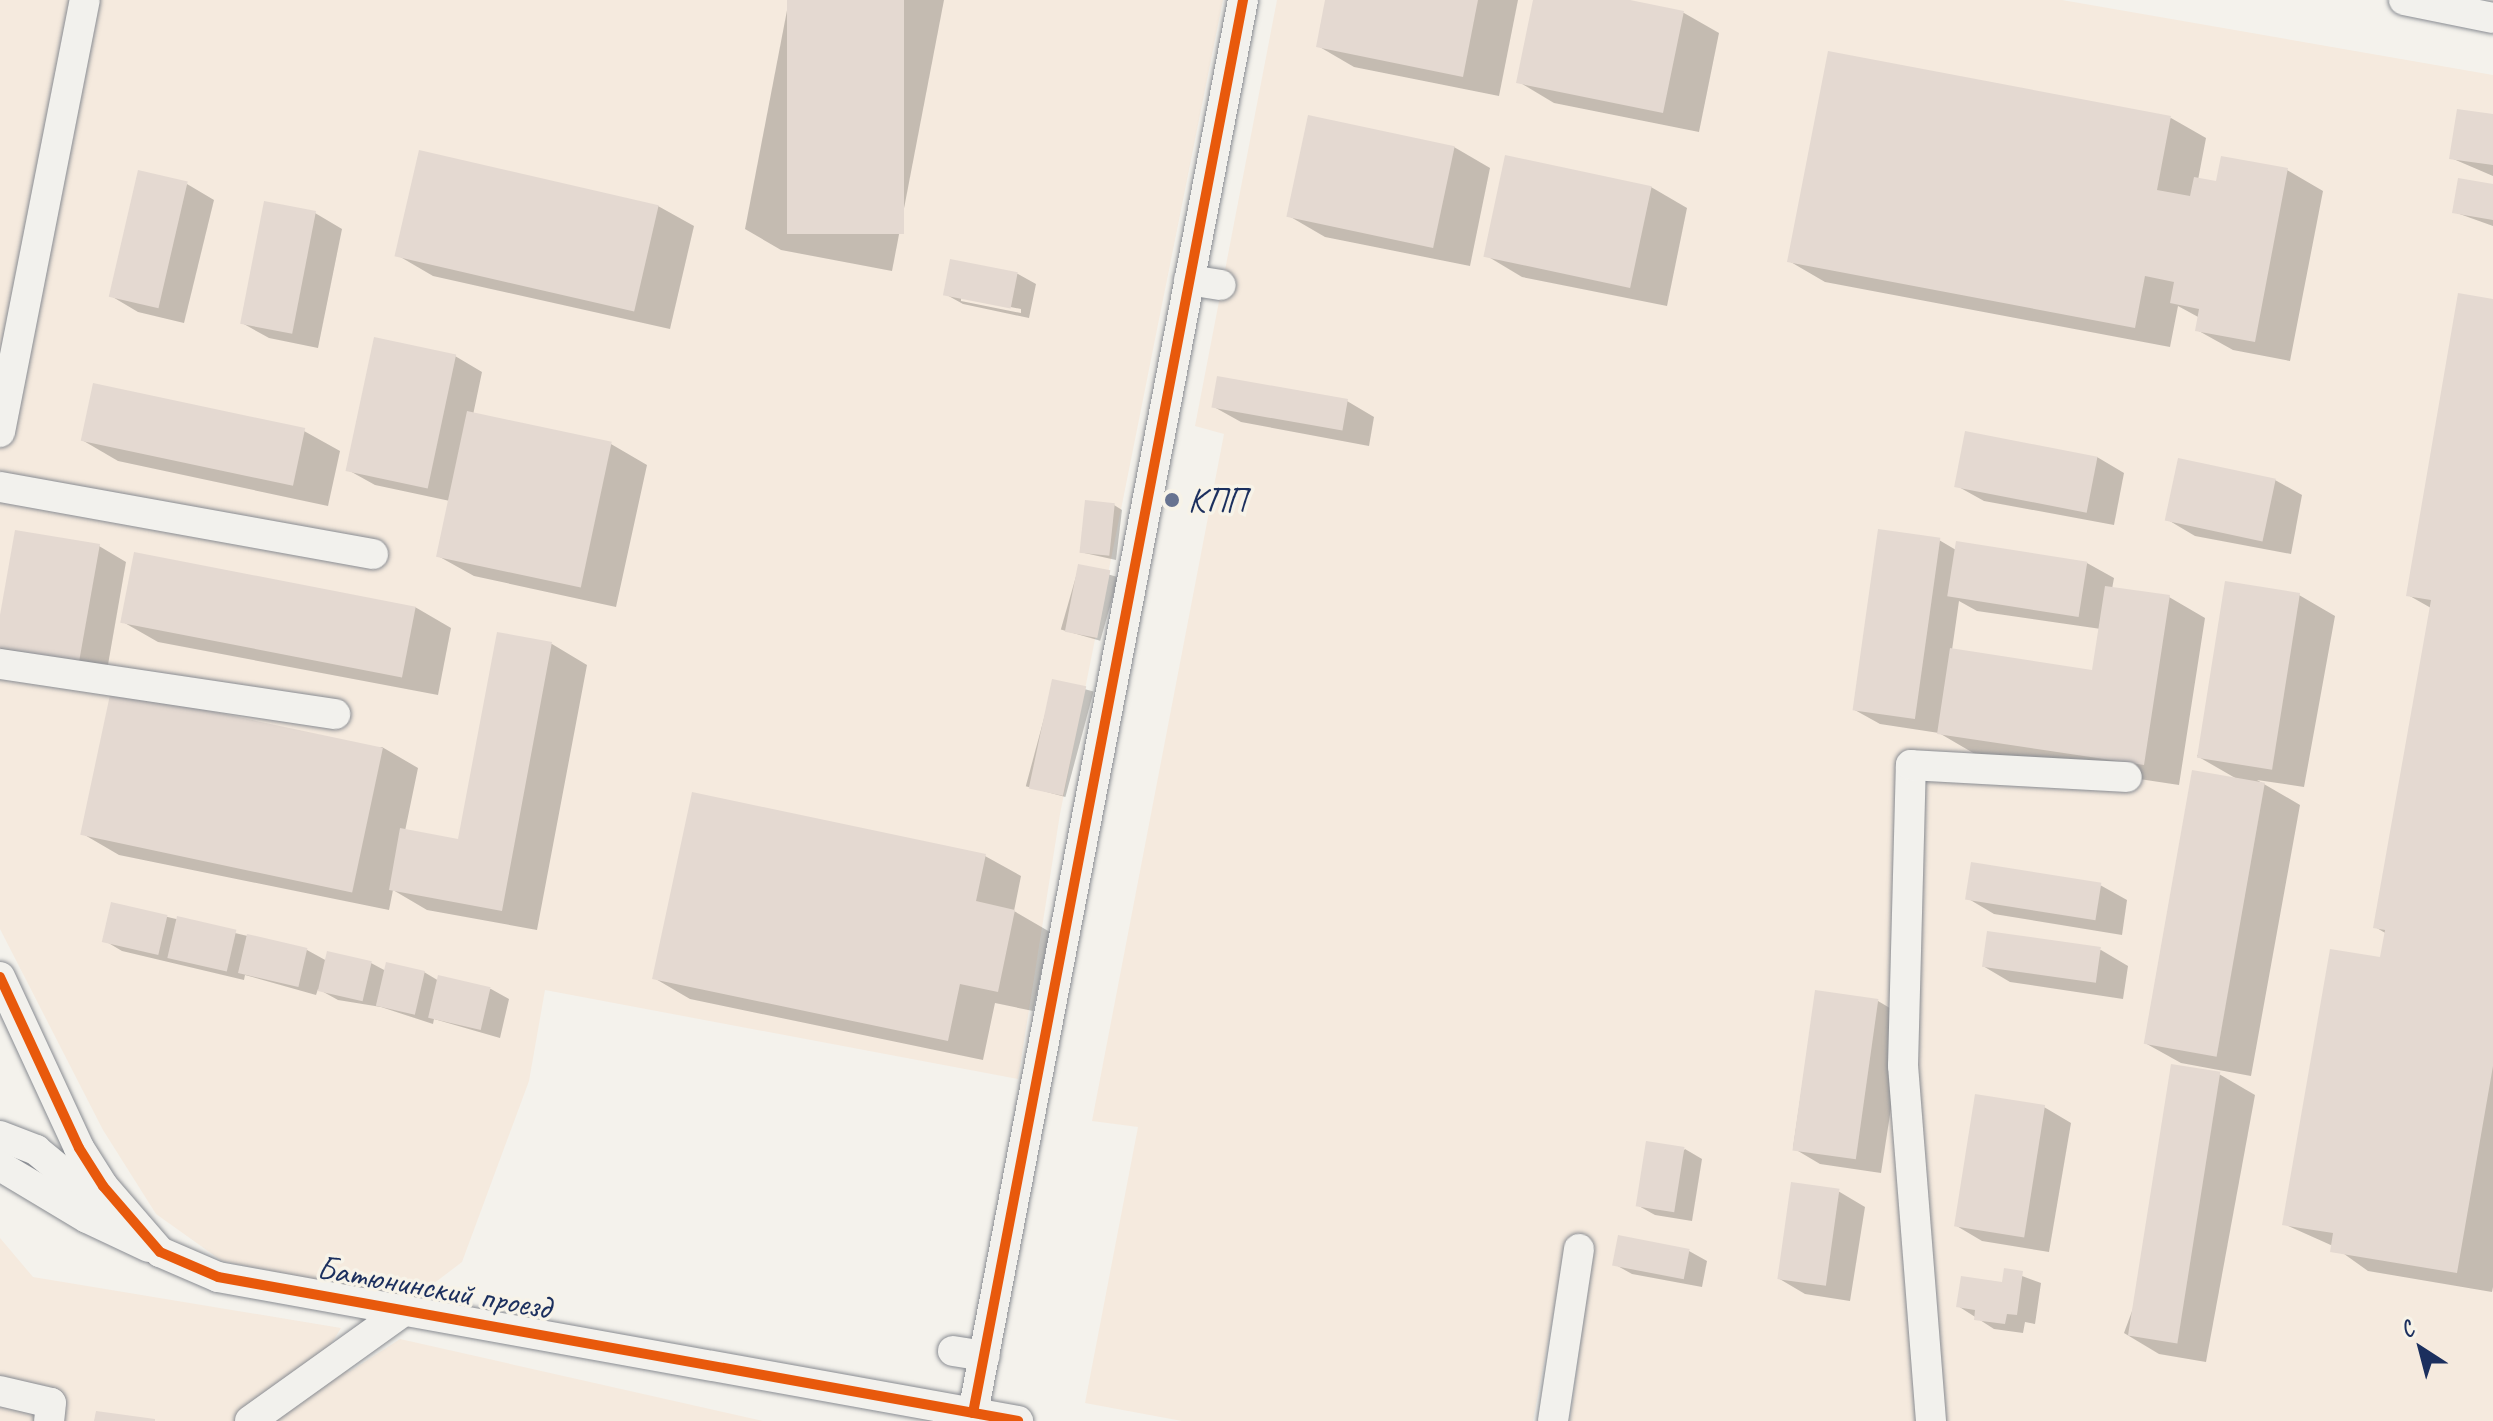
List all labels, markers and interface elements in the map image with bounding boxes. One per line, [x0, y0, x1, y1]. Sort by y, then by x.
place label: КПП [1188, 480, 1246, 520]
marker: КПП [1163, 491, 1181, 509]
street label: Батюнинский проезд [314, 1246, 554, 1328]
north arrow [2381, 1309, 2461, 1389]
text: С [2394, 1315, 2419, 1344]

